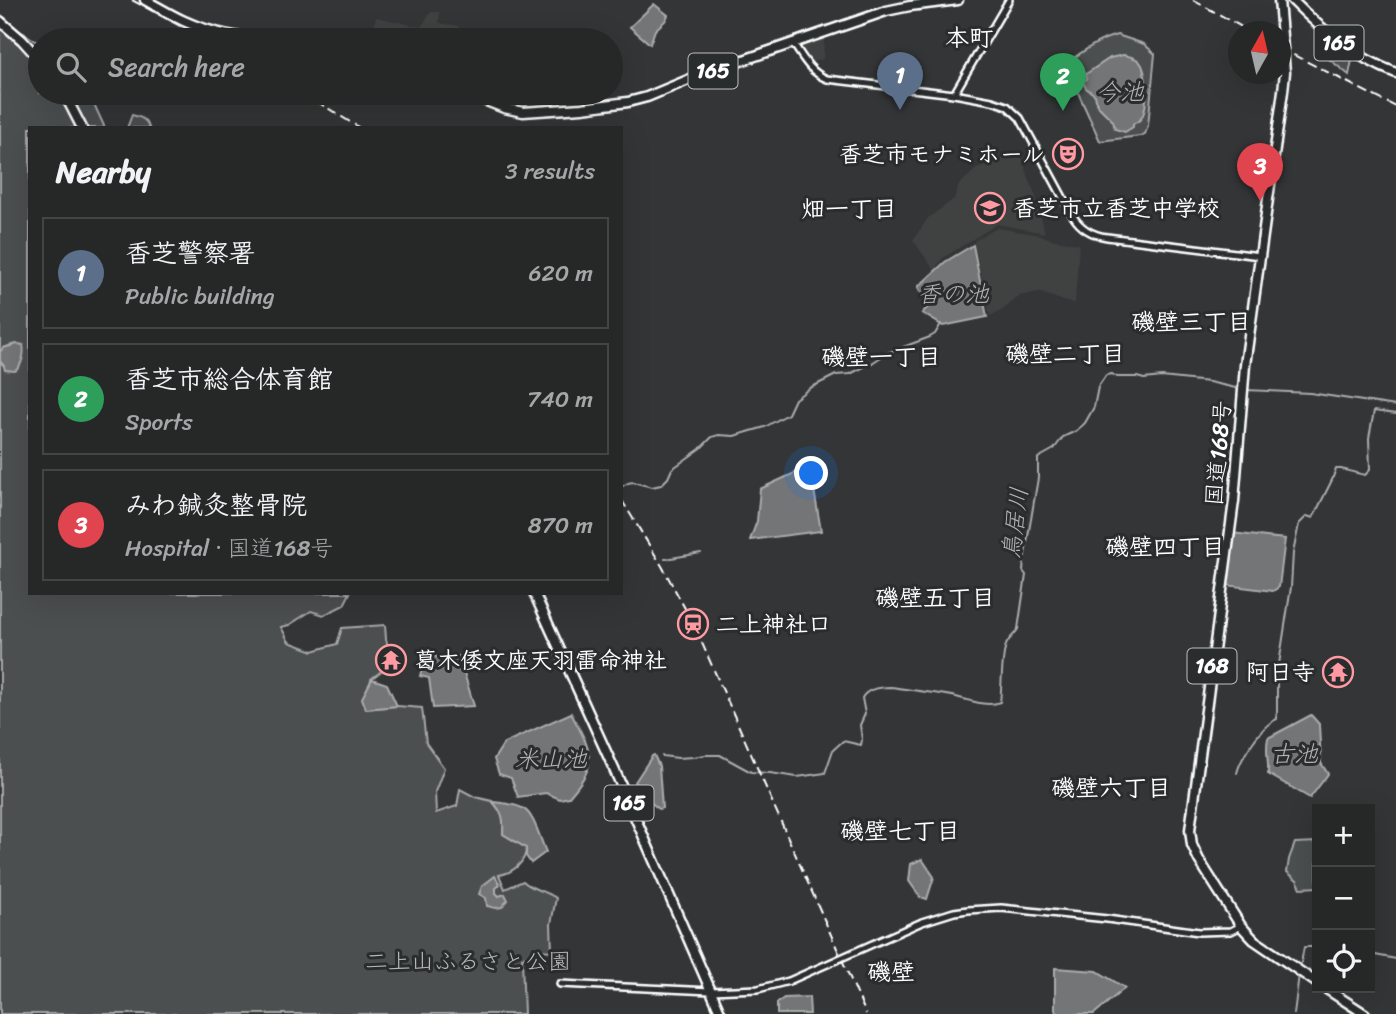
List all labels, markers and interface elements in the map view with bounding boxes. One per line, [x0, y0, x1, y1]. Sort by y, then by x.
district label: 本町 [945, 17, 993, 59]
north arrow [1228, 21, 1291, 84]
road number: 165 [1314, 26, 1364, 60]
search box [28, 28, 623, 105]
text: Search here [108, 44, 245, 90]
icon: search [52, 48, 90, 86]
pin: 1 [877, 52, 923, 110]
pin: 2 [1040, 53, 1086, 111]
road number: 165 [688, 54, 738, 88]
water label: 今池 [1096, 71, 1145, 113]
place label: 香芝市モナミホール [839, 134, 1045, 175]
theatre icon: 香芝市モナミホール [1051, 137, 1085, 171]
pin: 3 [1237, 143, 1283, 201]
text: Nearby [56, 145, 151, 199]
text: 3 results [505, 151, 595, 192]
district label: 畑一丁目 [801, 188, 897, 230]
place label: 香芝市立香芝中学校 [1013, 188, 1220, 229]
school or university icon: 香芝市立香芝中学校 [973, 191, 1007, 225]
text: 香芝警察署 [125, 230, 255, 276]
text: 1 [76, 253, 86, 294]
text: 620 m [528, 253, 593, 294]
water label: 香の池 [917, 273, 990, 315]
text: Public building [125, 276, 275, 317]
district label: 磯壁三丁目 [1131, 301, 1251, 343]
district label: 磯壁二丁目 [1005, 333, 1125, 375]
district label: 磯壁一丁目 [821, 336, 941, 378]
text: 香芝市総合体育館 [125, 356, 333, 402]
text: 2 [74, 379, 88, 420]
text: 740 m [527, 379, 593, 420]
street label: 国道168号 [1193, 399, 1244, 508]
text: Sports [125, 402, 193, 443]
your location [794, 456, 828, 490]
text: みわ鍼灸整骨院 [125, 482, 307, 528]
water label: 鳥居川 [990, 485, 1040, 561]
text: 3 [75, 505, 87, 546]
text: 870 m [528, 505, 593, 546]
district label: 磯壁四丁目 [1105, 526, 1225, 568]
text: Hospital · 国道168号 [125, 528, 333, 569]
district label: 磯壁五丁目 [875, 577, 995, 619]
place label: 二上神社口 [716, 604, 831, 645]
station icon: 二上神社口 [676, 607, 710, 641]
place label: 葛木倭文座天羽雷命神社 [414, 640, 667, 681]
temple icon: 葛木倭文座天羽雷命神社 [374, 643, 408, 677]
road number: 168 [1188, 648, 1236, 684]
place label: 阿日寺 [1246, 652, 1315, 693]
temple icon: 阿日寺 [1321, 655, 1355, 689]
water label: 古池 [1270, 733, 1319, 775]
water label: 米山池 [515, 738, 588, 780]
district label: 磯壁六丁目 [1051, 767, 1171, 809]
road number: 165 [604, 786, 654, 820]
map controls [1312, 804, 1375, 993]
button: + [1312, 804, 1375, 867]
district label: 磯壁七丁目 [840, 810, 960, 852]
button: − [1312, 867, 1375, 930]
button: locate [1312, 930, 1375, 993]
park label: 二上山ふるさと公園 [365, 941, 571, 982]
district label: 磯壁 [867, 951, 915, 993]

